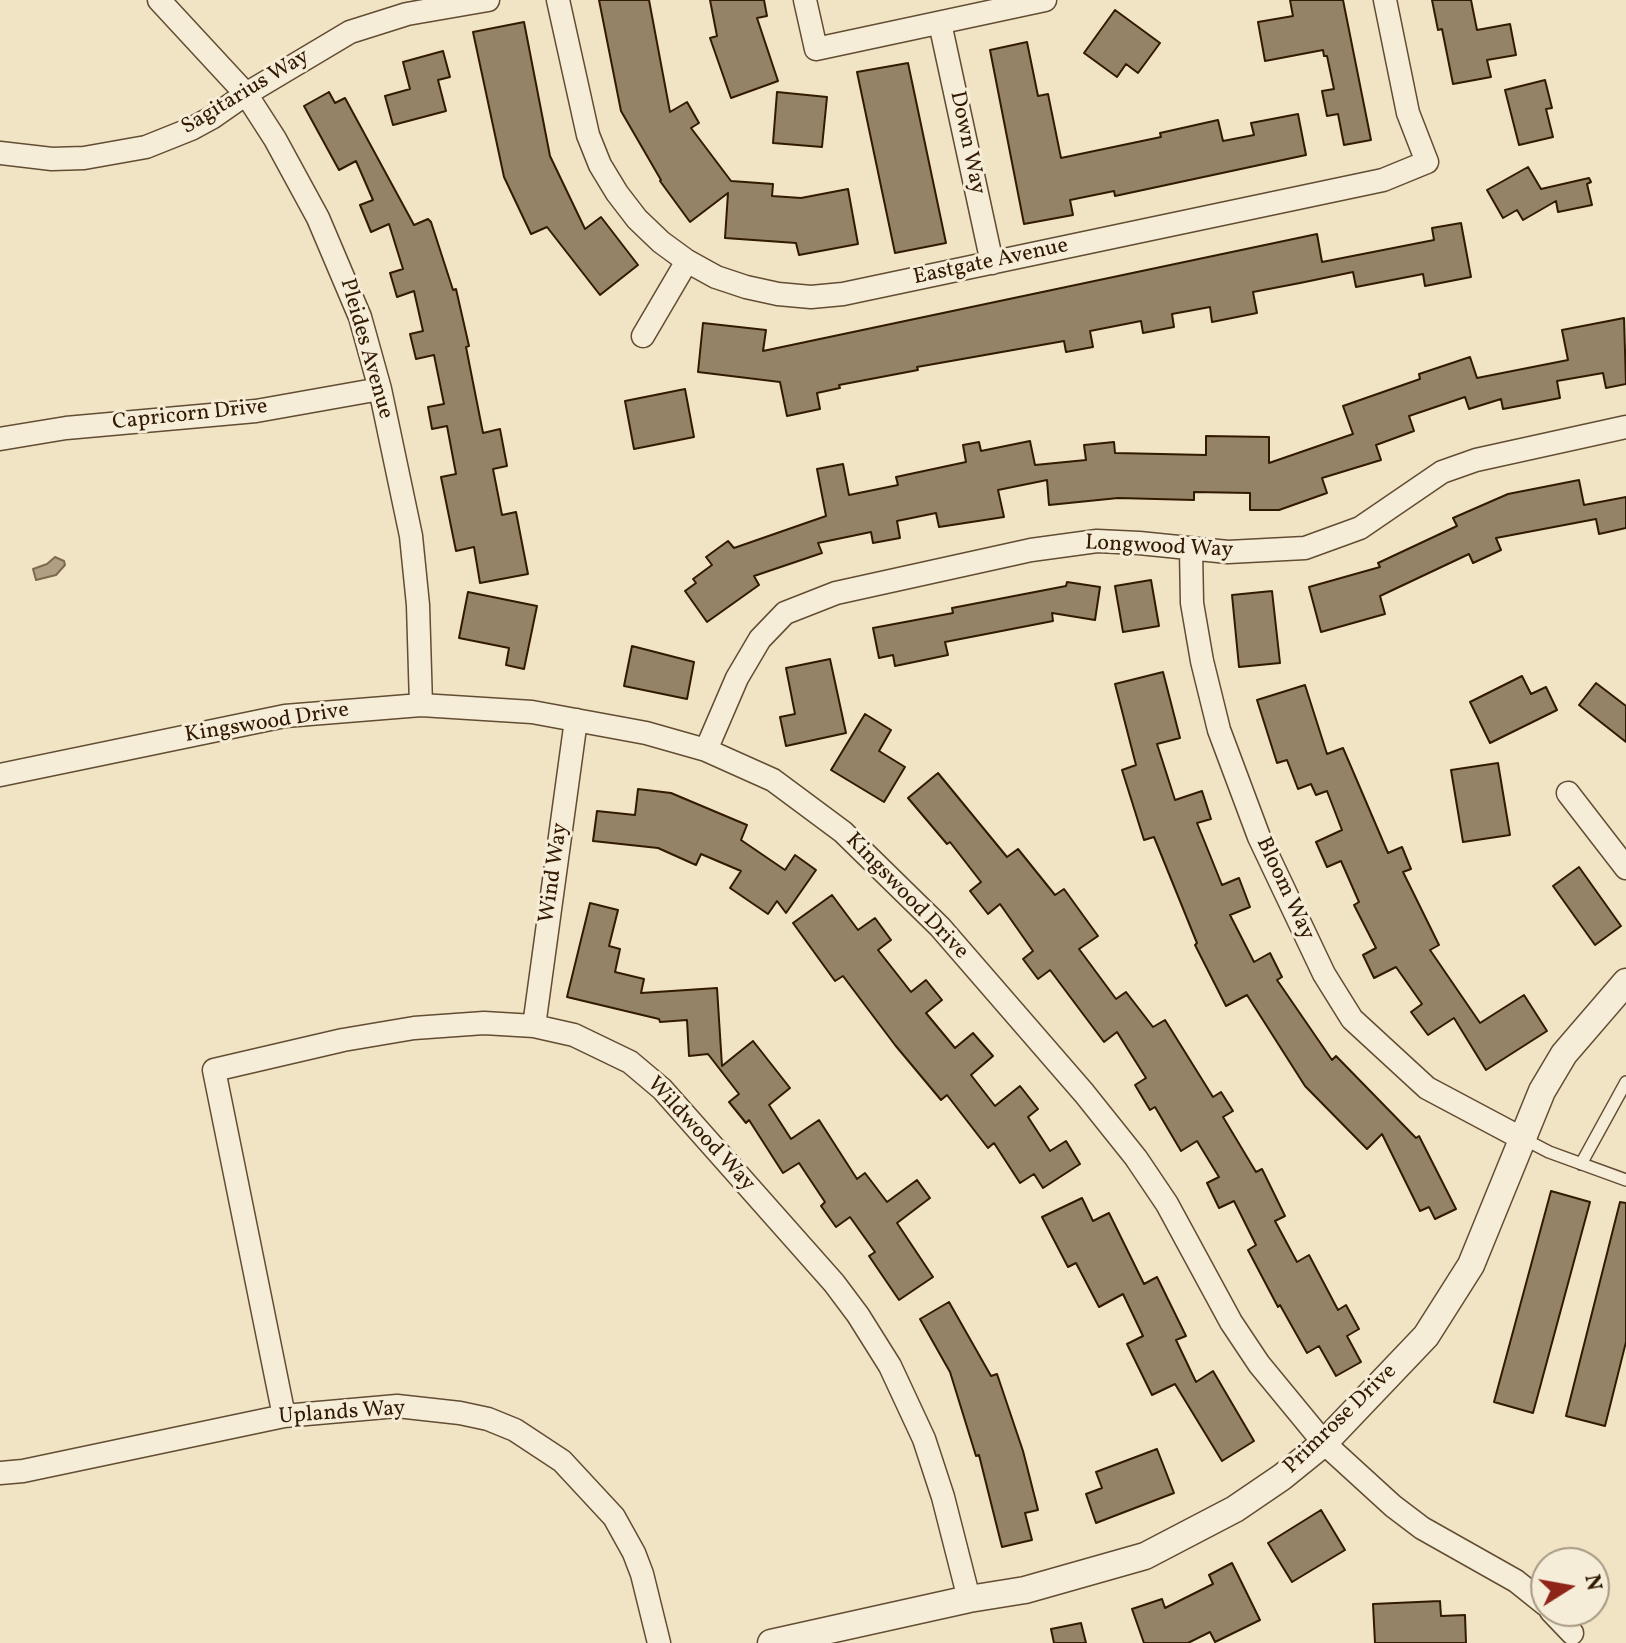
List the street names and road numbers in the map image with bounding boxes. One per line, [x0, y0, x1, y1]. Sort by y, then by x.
street label: Sagitarius Way [177, 44, 315, 142]
street label: Down Way [942, 89, 990, 197]
street label: Eastgate Avenue [911, 234, 1071, 292]
street label: Pleides Avenue [332, 276, 398, 422]
street label: Capricorn Drive [111, 395, 269, 437]
street label: Longwood Way [1084, 531, 1234, 565]
street label: Kingswood Drive [183, 698, 351, 750]
street label: Wind Way [535, 821, 575, 925]
street label: Kingswood Drive [839, 828, 973, 966]
street label: Bloom Way [1249, 833, 1319, 945]
street label: Wildwood Way [640, 1072, 760, 1198]
street label: Primrose Drive [1279, 1359, 1403, 1481]
street label: Uplands Way [278, 1396, 406, 1432]

